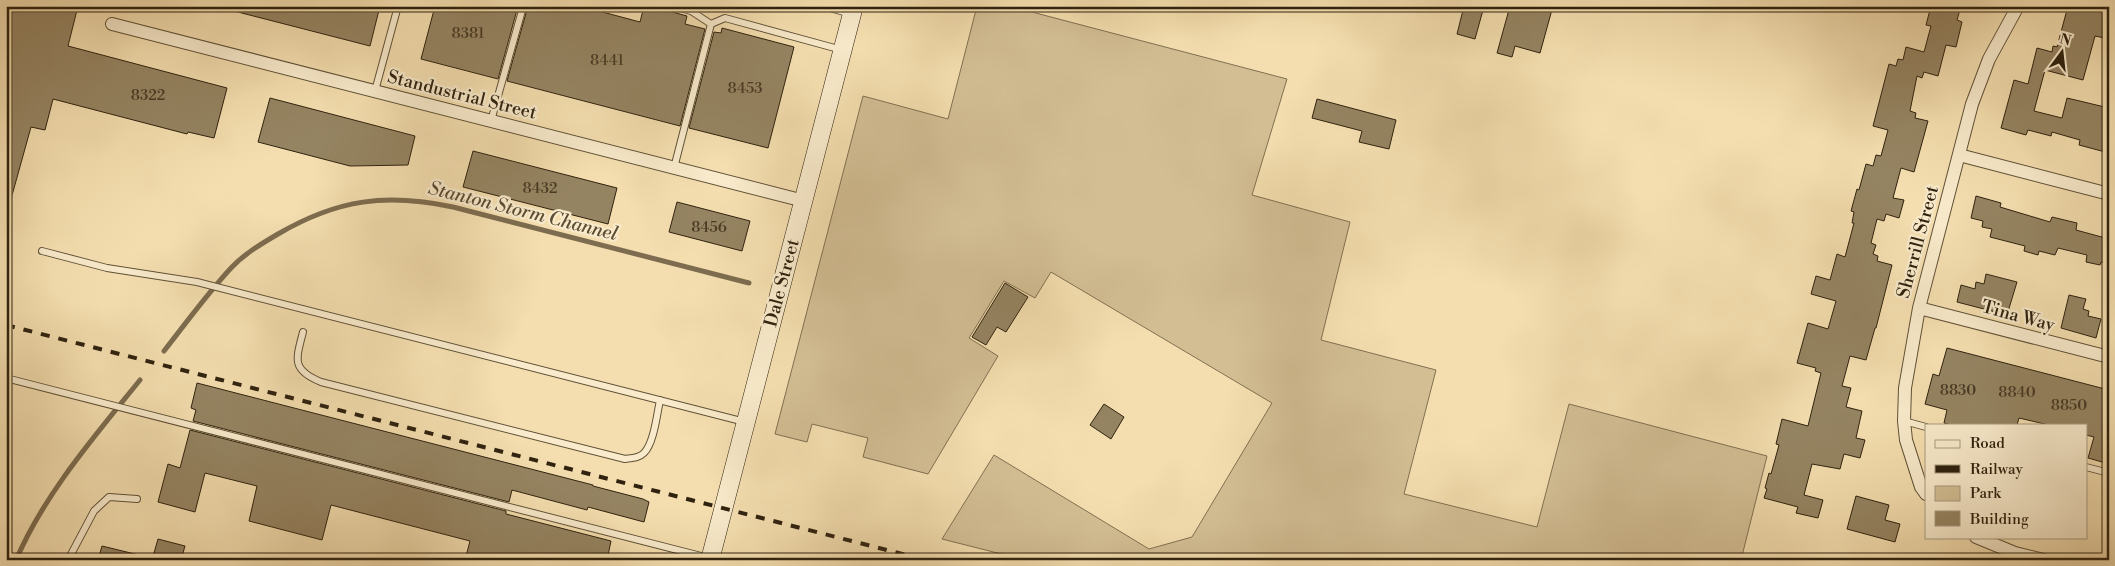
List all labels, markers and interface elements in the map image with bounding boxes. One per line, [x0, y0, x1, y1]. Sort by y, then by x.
house number: 8381 [452, 24, 485, 43]
north arrow [2038, 28, 2088, 78]
text: N [2057, 30, 2073, 51]
house number: 8441 [590, 51, 625, 70]
street label: Standustrial Street [385, 65, 540, 125]
house number: 8453 [728, 79, 762, 98]
house number: 8322 [131, 86, 165, 105]
water label: Stanton Storm Channel [426, 176, 620, 246]
house number: 8432 [522, 179, 558, 198]
street label: Sherrill Street [1892, 183, 1944, 301]
house number: 8456 [691, 218, 727, 237]
street label: Dale Street [759, 236, 805, 329]
street label: Tina Way [1979, 295, 2057, 337]
house number: 8830 [1940, 381, 1976, 400]
house number: 8840 [1998, 383, 2036, 402]
house number: 8850 [2051, 396, 2087, 415]
legend [1925, 424, 2088, 538]
text: Road [1970, 434, 2005, 453]
text: Railway [1970, 460, 2024, 479]
text: Park [1970, 484, 2002, 503]
text: Building [1969, 510, 2029, 529]

